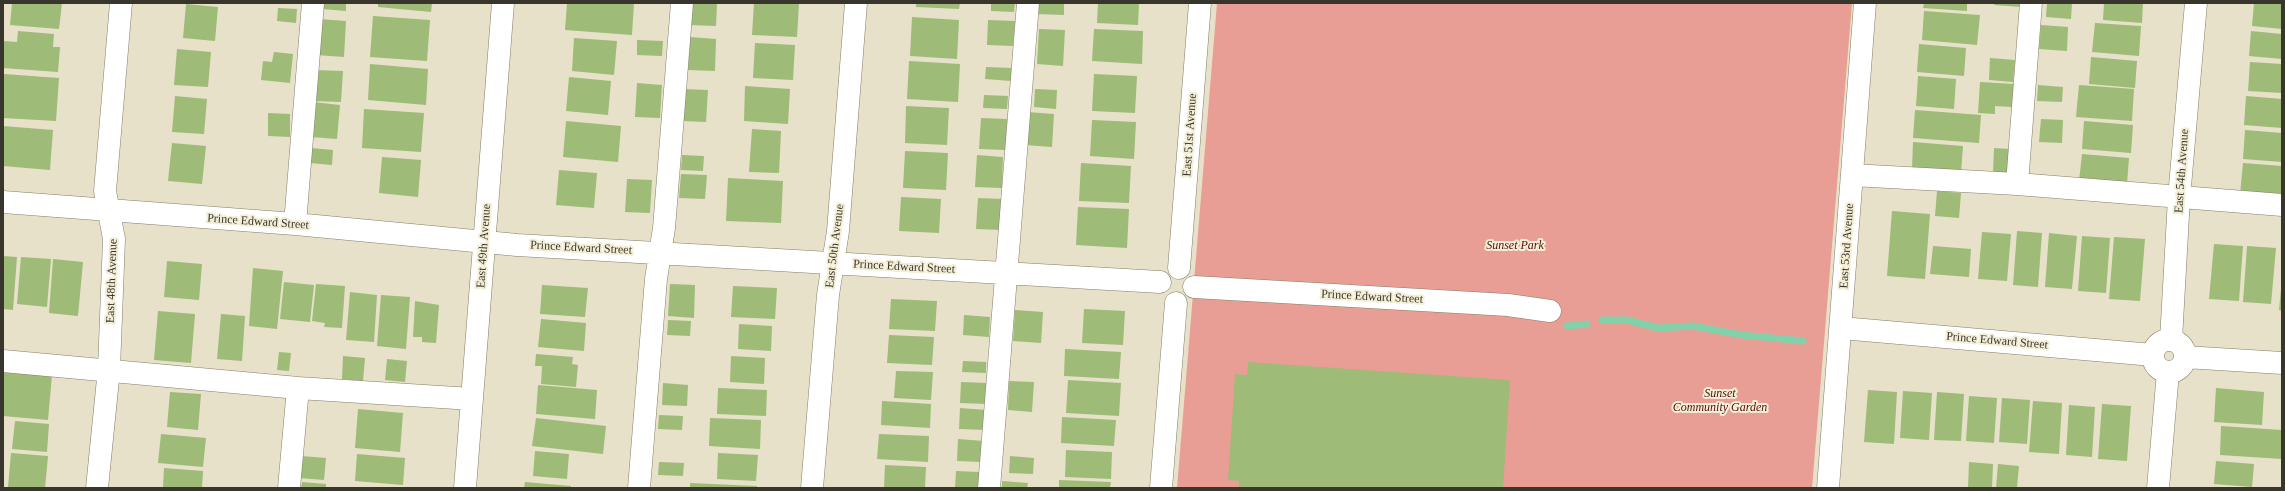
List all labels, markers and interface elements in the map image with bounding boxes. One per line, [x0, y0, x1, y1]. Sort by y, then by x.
street label: East 51st Avenue [1180, 93, 1200, 177]
street label: East 54th Avenue [2172, 128, 2192, 214]
street label: East 49th Avenue [474, 203, 494, 289]
street label: East 50th Avenue [823, 203, 847, 289]
street label: East 53rd Avenue [1837, 203, 1857, 289]
street label: Prince Edward Street [207, 211, 309, 233]
street label: Prince Edward Street [530, 238, 632, 258]
street label: East 48th Avenue [103, 239, 121, 323]
park label: Sunset Park [1486, 239, 1544, 253]
street label: Prince Edward Street [853, 257, 955, 277]
street label: Prince Edward Street [1321, 287, 1423, 307]
street label: Prince Edward Street [1946, 329, 2048, 353]
park label: Sunset Community Garden [1673, 387, 1767, 415]

